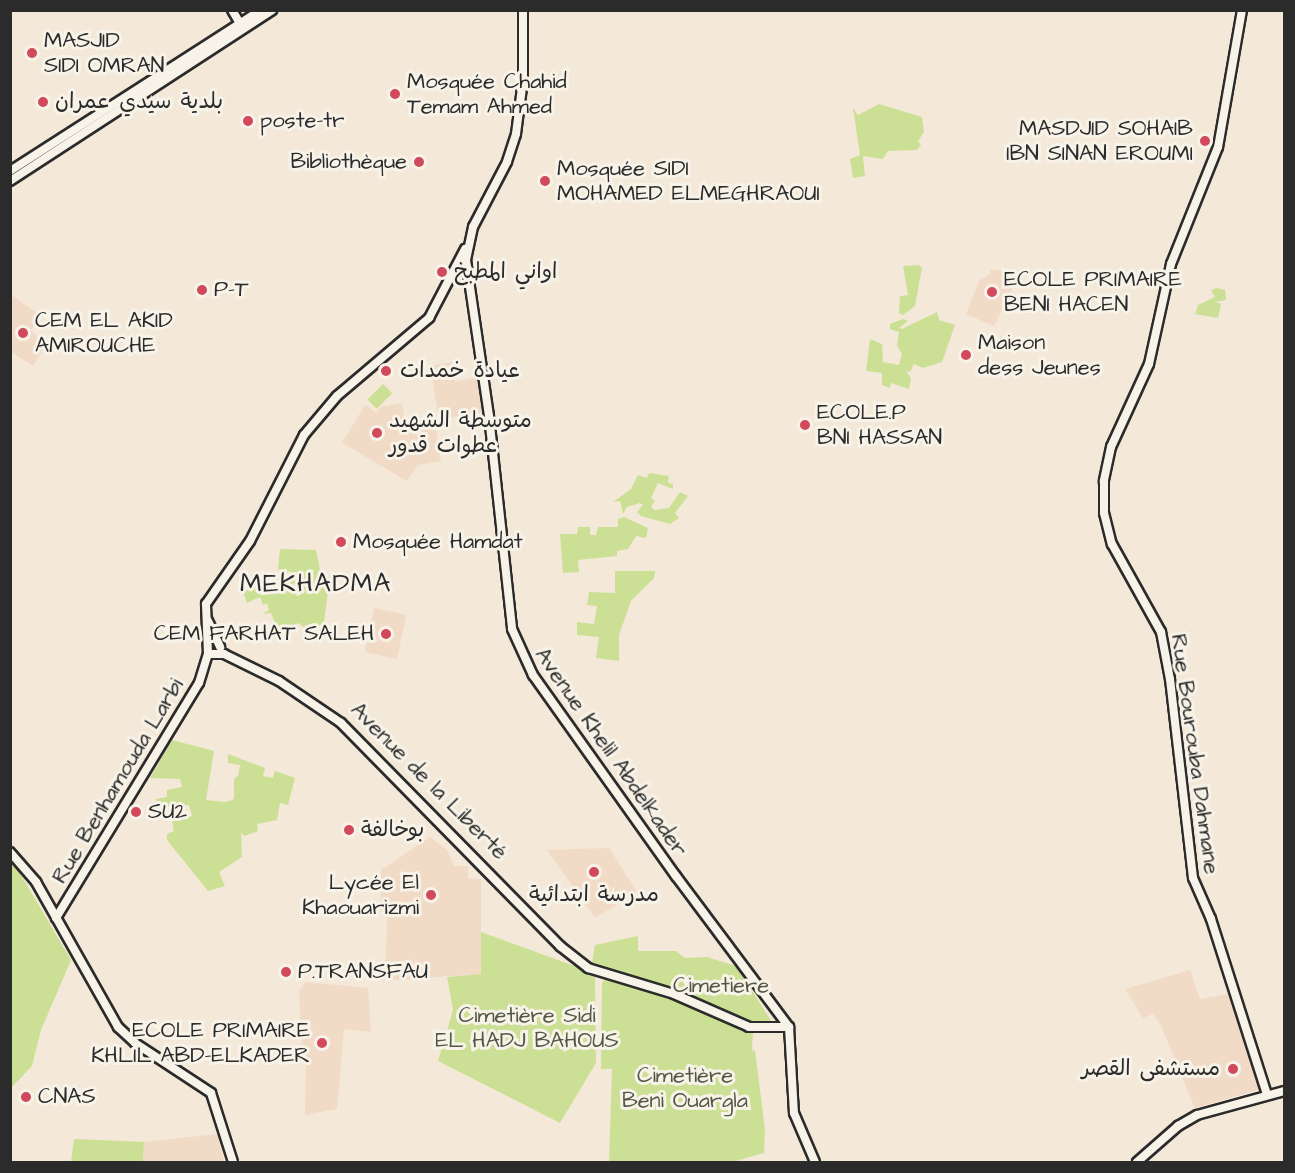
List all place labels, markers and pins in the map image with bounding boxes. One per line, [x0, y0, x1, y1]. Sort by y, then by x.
place label: MASJID SIDI OMRAN [44, 27, 164, 78]
marker: MASJID SIDI OMRAN [25, 46, 39, 60]
place label: Mosquée Chahid Temam Ahmed [407, 68, 567, 119]
marker: Mosquée Chahid Temam Ahmed [388, 87, 402, 101]
place label: بلدية سيدي عمران [55, 89, 223, 115]
marker: بلدية سيدي عمران [36, 95, 50, 109]
place label: poste-tr [260, 108, 344, 134]
marker: poste-tr [241, 114, 255, 128]
place label: MASDJID SOHAIB IBN SINAN EROUMI [1006, 115, 1193, 166]
marker: MASDJID SOHAIB IBN SINAN EROUMI [1198, 134, 1212, 148]
place label: Bibliothèque [290, 149, 407, 175]
marker: Bibliothèque [412, 155, 426, 169]
place label: Mosquée SIDI MOHAMED ELMEGHRAOUI [557, 155, 820, 206]
marker: Mosquée SIDI MOHAMED ELMEGHRAOUI [538, 174, 552, 188]
place label: اواني المطبخ [454, 259, 557, 285]
marker: اواني المطبخ [435, 265, 449, 279]
place label: ECOLE PRIMAIRE BENI HACEN [1004, 266, 1182, 318]
place label: P-T [214, 277, 249, 303]
marker: P-T [195, 283, 209, 297]
marker: ECOLE PRIMAIRE BENI HACEN [985, 285, 999, 299]
place label: CEM EL AKID AMIROUCHE [35, 307, 173, 358]
marker: CEM EL AKID AMIROUCHE [16, 326, 30, 340]
place label: Maison dess Jeunes [978, 329, 1101, 380]
marker: Maison dess Jeunes [959, 348, 973, 362]
place label: عيادة خمدات [400, 358, 520, 384]
marker: عيادة خمدات [377, 362, 395, 380]
place label: ECOLE.P BNI HASSAN [817, 399, 942, 451]
place label: متوسطة الشهيد عطوات قدور [389, 407, 532, 458]
marker: ECOLE.P BNI HASSAN [798, 418, 812, 432]
marker: متوسطة الشهيد عطوات قدور [370, 426, 384, 440]
place label: Mosquée Hamdat [353, 529, 523, 555]
marker: Mosquée Hamdat [334, 535, 348, 549]
place label: CEM FARHAT SALEH [154, 621, 374, 647]
marker: CEM FARHAT SALEH [379, 627, 393, 641]
place label: SU2 [148, 799, 187, 825]
marker: SU2 [129, 805, 143, 819]
place label: بوخالفة [361, 817, 424, 843]
marker: بوخالفة [342, 823, 356, 837]
marker: مدرسة ابتدائية [587, 865, 601, 879]
place label: Lycée El Khaouarizmi [302, 869, 419, 920]
place label: مدرسة ابتدائية [529, 882, 659, 908]
marker: Lycée El Khaouarizmi [424, 888, 438, 902]
place label: P.TRANSFAU [298, 959, 428, 985]
marker: P.TRANSFAU [279, 965, 293, 979]
place label: ECOLE PRIMAIRE KHLIL ABD-ELKADER [91, 1017, 310, 1068]
marker: ECOLE PRIMAIRE KHLIL ABD-ELKADER [315, 1036, 329, 1050]
place label: مستشفى القصر [1081, 1056, 1220, 1082]
marker: مستشفى القصر [1224, 1060, 1242, 1078]
place label: CNAS [38, 1084, 96, 1110]
marker: CNAS [19, 1090, 33, 1104]

